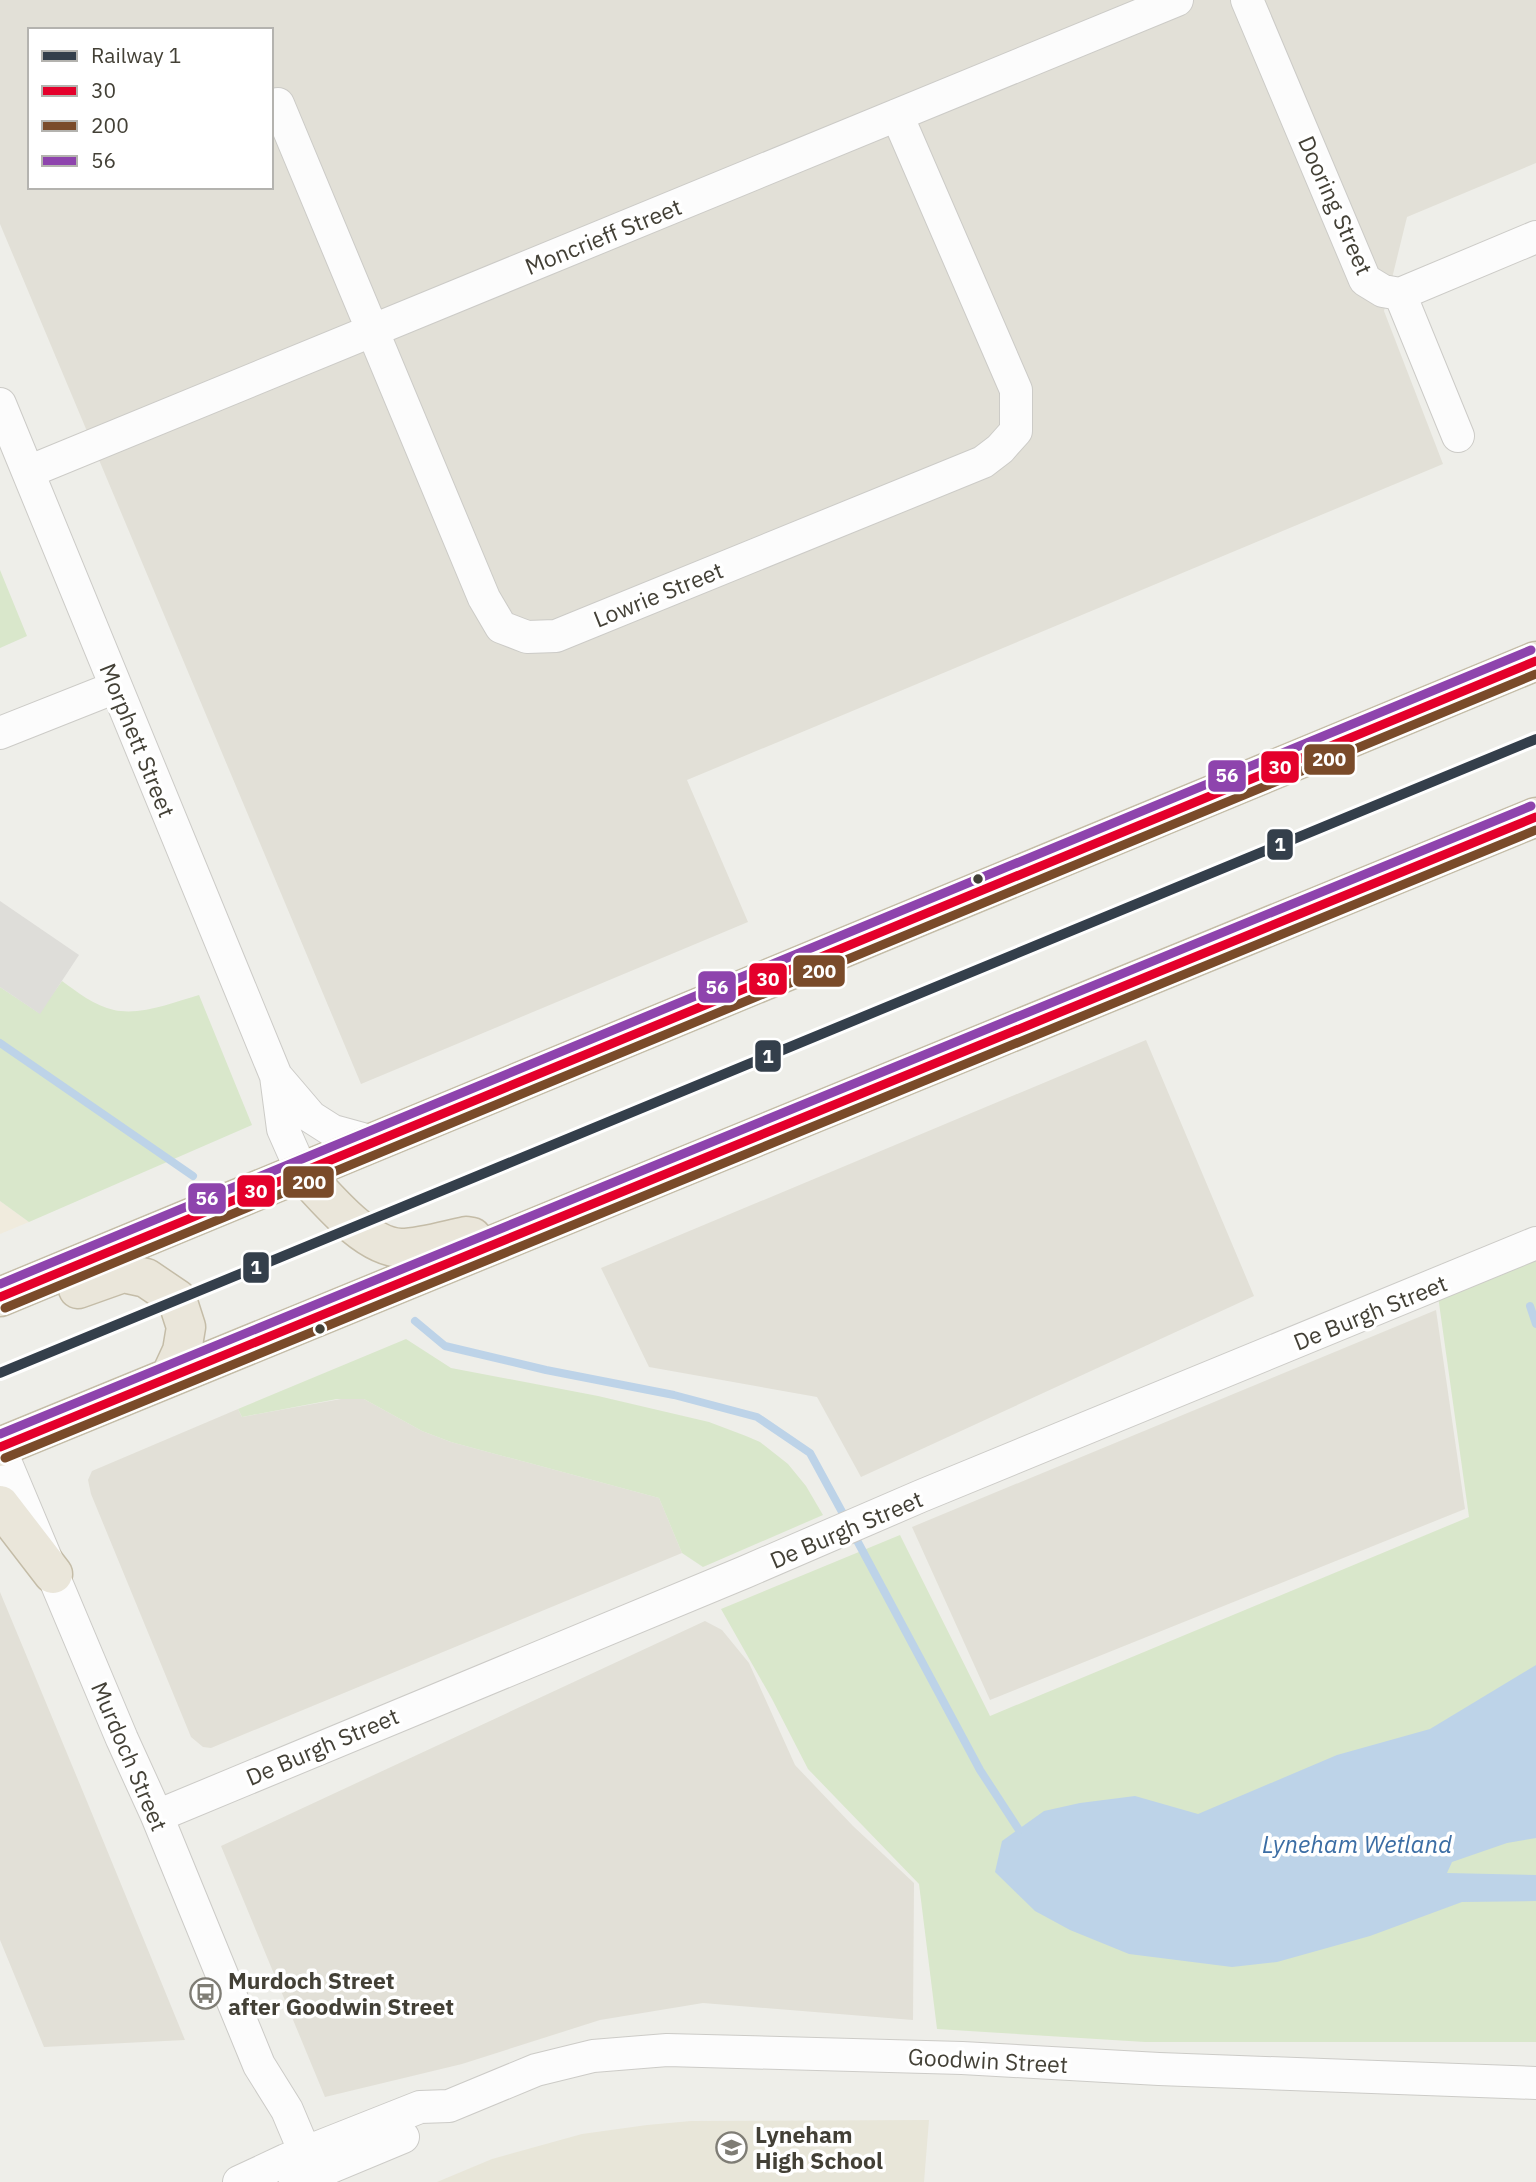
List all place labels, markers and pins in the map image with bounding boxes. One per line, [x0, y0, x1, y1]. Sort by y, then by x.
unlabelled marker [971, 872, 985, 886]
unlabelled marker [313, 1322, 327, 1336]
place label: Murdoch Street after Goodwin Street [228, 1965, 454, 2021]
bus stop icon: Murdoch Street after Goodwin Street [188, 1976, 222, 2010]
place label: Lyneham High School [755, 2119, 883, 2175]
school or university icon: Lyneham High School [715, 2130, 749, 2164]

